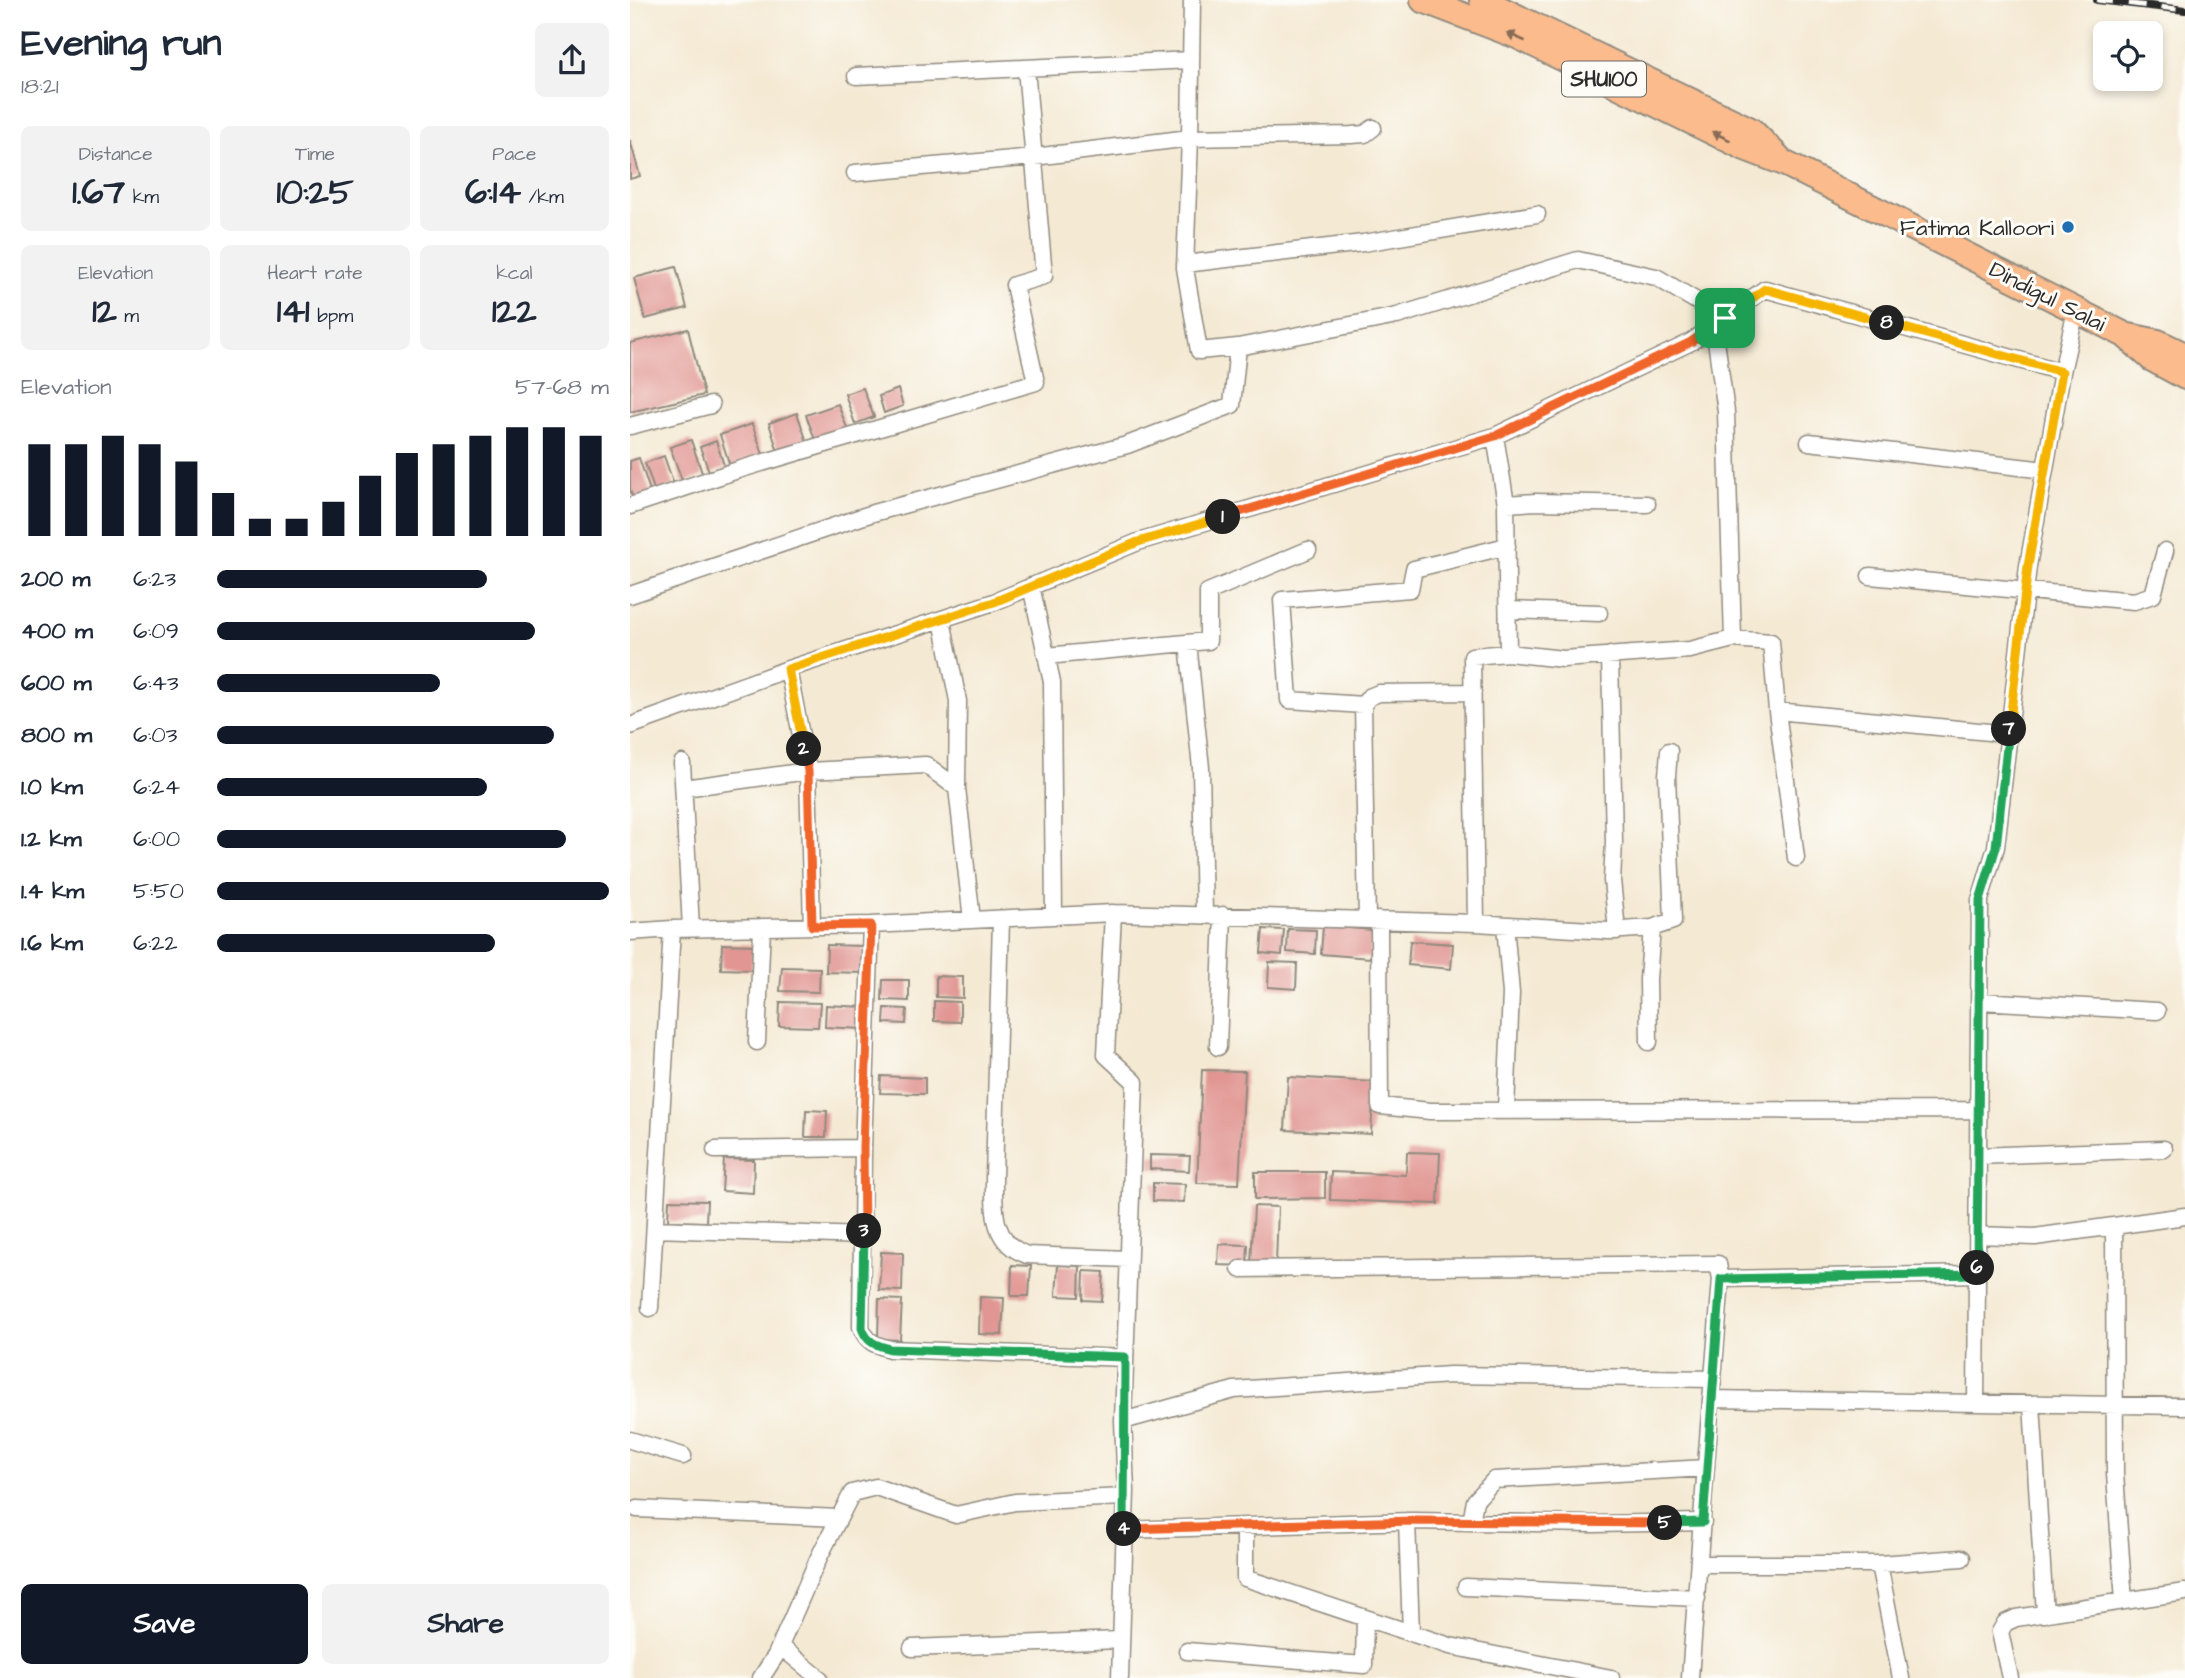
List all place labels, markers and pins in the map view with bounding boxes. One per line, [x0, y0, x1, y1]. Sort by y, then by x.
place label: Fatima Kalloori [1900, 212, 2055, 244]
marker: Fatima Kalloori [2060, 219, 2076, 235]
pin [1695, 288, 1755, 348]
pin: 8 [1870, 306, 1904, 340]
pin: 1 [1206, 500, 1240, 534]
pin: 7 [1992, 712, 2026, 746]
pin: 2 [786, 732, 822, 766]
pin: 3 [846, 1214, 882, 1248]
pin: 6 [1960, 1250, 1994, 1286]
pin: 5 [1648, 1506, 1682, 1540]
pin: 4 [1106, 1512, 1142, 1546]

